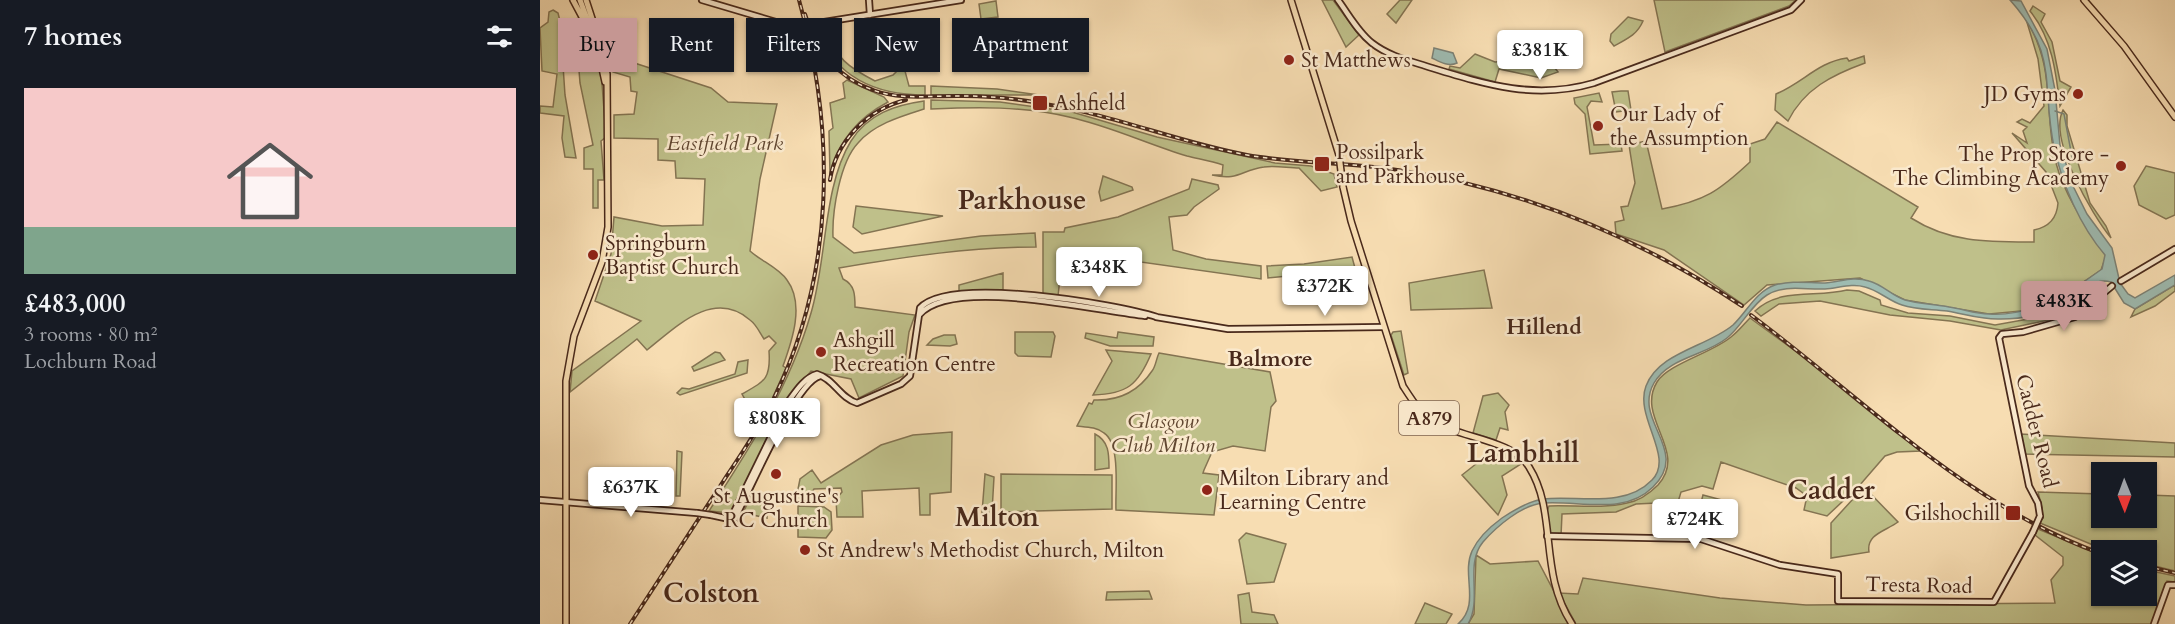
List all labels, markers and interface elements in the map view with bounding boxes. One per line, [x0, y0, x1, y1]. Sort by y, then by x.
chip: Buy [558, 18, 637, 72]
chip: Rent [649, 18, 734, 72]
chip: Filters [746, 18, 842, 72]
chip: New [854, 18, 940, 72]
chip: Apartment [952, 18, 1089, 72]
text: 7 homes [24, 19, 122, 54]
icon: filters [483, 20, 516, 53]
pin: £381K [1498, 30, 1582, 81]
text: £381K [1511, 36, 1569, 63]
place label: St Matthews [1301, 46, 1411, 75]
marker: St Matthews [1282, 53, 1296, 67]
place label: JD Gyms [1981, 80, 2066, 109]
marker: JD Gyms [2071, 87, 2085, 101]
place label: Ashfield [1054, 89, 1125, 118]
marker: Ashfield [1031, 94, 1049, 112]
place label: Our Lady of the Assumption [1610, 100, 1749, 153]
marker: Our Lady of the Assumption [1591, 119, 1605, 133]
icon: home [216, 127, 324, 235]
park label: Eastfield Park [667, 129, 784, 158]
place label: Possilpark and Parkhouse [1336, 138, 1465, 191]
place label: The Prop Store - The Climbing Academy [1892, 140, 2109, 193]
marker: Possilpark and Parkhouse [1313, 155, 1331, 173]
marker: The Prop Store - The Climbing Academy [2114, 159, 2128, 173]
district label: Parkhouse [958, 182, 1086, 219]
place label: Springburn Baptist Church [605, 229, 740, 282]
pin: £348K [1057, 247, 1141, 298]
marker: Springburn Baptist Church [586, 248, 600, 262]
text: £348K [1070, 253, 1128, 280]
pin: £372K [1283, 266, 1367, 317]
text: £372K [1296, 272, 1354, 299]
pin: £483K [2022, 281, 2106, 332]
text: £483,000 [24, 286, 126, 321]
text: £483K [2035, 287, 2093, 314]
district label: Hillend [1506, 312, 1582, 342]
text: 3 rooms · 80 m² [24, 321, 157, 348]
place label: Ashgill Recreation Centre [833, 326, 996, 379]
district label: Balmore [1227, 344, 1313, 374]
marker: Ashgill Recreation Centre [814, 345, 828, 359]
text: Lochburn Road [24, 348, 157, 375]
street label: Cadder Road [2008, 371, 2065, 491]
pin: £808K [735, 398, 819, 449]
road number: A879 [1399, 401, 1459, 435]
text: £808K [748, 404, 806, 431]
park label: Glasgow Club Milton [1111, 407, 1216, 460]
district label: Lambhill [1467, 435, 1579, 472]
north arrow [2091, 462, 2157, 528]
map controls [2091, 462, 2157, 606]
place label: Milton Library and Learning Centre [1219, 464, 1389, 517]
pin: £637K [589, 467, 673, 518]
marker: St Augustine's RC Church [769, 467, 783, 481]
district label: Cadder [1787, 472, 1875, 509]
text: £637K [602, 473, 660, 500]
place label: St Augustine's RC Church [713, 482, 839, 535]
marker: Milton Library and Learning Centre [1200, 483, 1214, 497]
district label: Milton [955, 499, 1040, 536]
pin: £724K [1653, 499, 1737, 550]
place label: Gilshochill [1905, 499, 2000, 528]
marker: Gilshochill [2004, 504, 2022, 522]
text: £724K [1666, 505, 1724, 532]
place label: St Andrew's Methodist Church, Milton [817, 536, 1164, 565]
button: layers [2091, 540, 2157, 606]
marker: St Andrew's Methodist Church, Milton [798, 543, 812, 557]
street label: Tresta Road [1865, 570, 1973, 601]
district label: Colston [663, 575, 760, 612]

